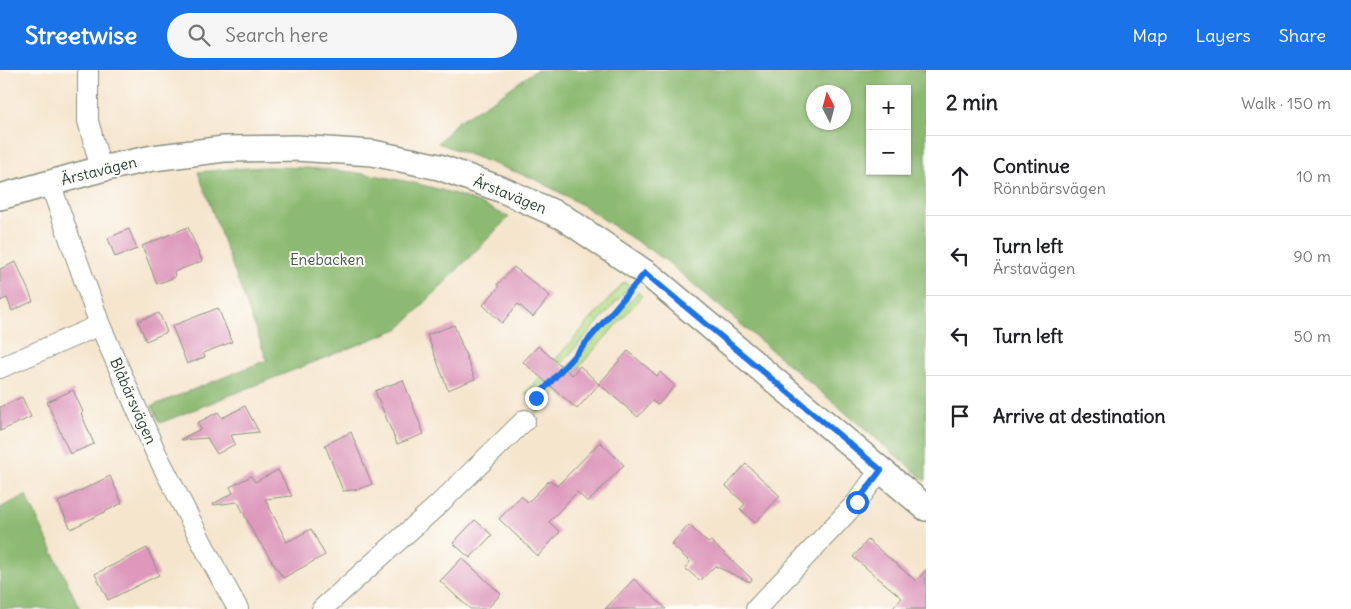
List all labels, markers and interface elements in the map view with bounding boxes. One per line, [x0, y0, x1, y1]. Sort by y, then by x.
search box [167, 13, 517, 58]
text: Streetwise [25, 20, 137, 50]
icon: search [185, 21, 213, 49]
text: Search here [225, 23, 328, 47]
text: Map [1132, 24, 1167, 47]
text: Layers [1195, 24, 1251, 47]
text: Share [1279, 24, 1326, 47]
north arrow [806, 85, 851, 130]
map controls [866, 85, 911, 175]
button: + [866, 85, 911, 130]
text: 2 min [946, 89, 998, 116]
text: Walk · 150 m [1241, 93, 1331, 113]
button: − [866, 130, 911, 175]
street label: Ärstavägen [59, 152, 139, 189]
text: Continue [993, 154, 1070, 178]
icon: ahead [946, 162, 974, 190]
text: 10 m [1296, 166, 1331, 186]
street label: Ärstavägen [471, 171, 550, 218]
text: Rönnbärsvägen [993, 178, 1106, 198]
text: Turn left [993, 234, 1063, 258]
icon: left [946, 242, 974, 270]
text: 90 m [1293, 246, 1331, 266]
park label: Enebacken [290, 250, 364, 269]
text: Ärstavägen [993, 258, 1075, 278]
icon: left [946, 322, 974, 350]
text: Turn left [993, 324, 1063, 348]
text: 50 m [1293, 326, 1331, 346]
street label: Blåbärsvägen [106, 355, 161, 447]
route end [525, 387, 548, 410]
icon: arrive [946, 402, 974, 430]
text: Arrive at destination [993, 404, 1166, 428]
route start [846, 491, 869, 514]

